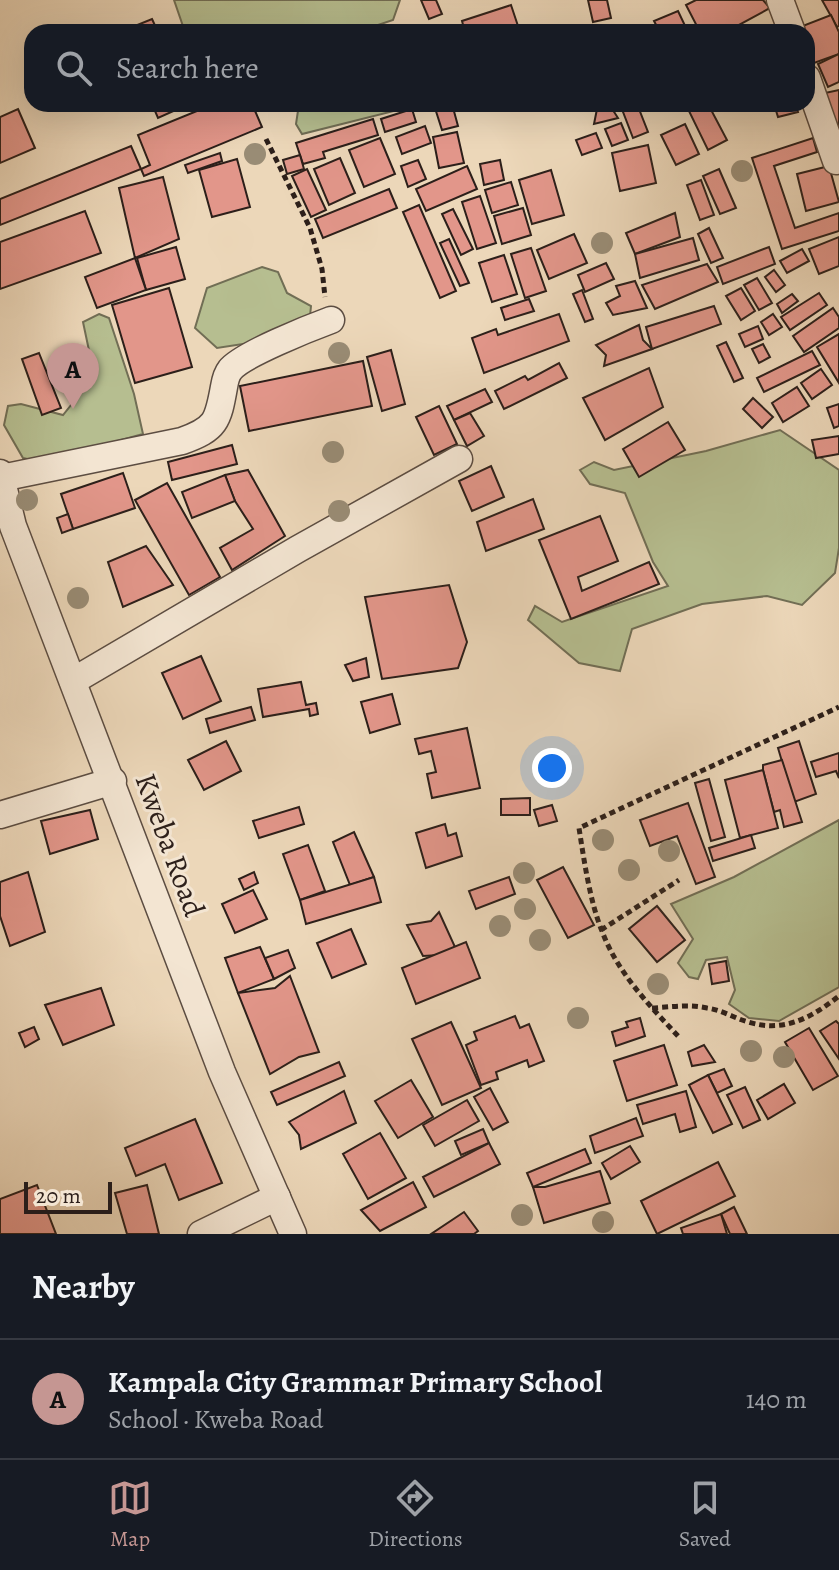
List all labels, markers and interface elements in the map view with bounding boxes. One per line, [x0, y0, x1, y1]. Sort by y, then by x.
search box [24, 24, 815, 112]
icon: search [52, 46, 96, 90]
text: Search here [116, 48, 259, 88]
pin: A [47, 343, 99, 409]
your location [532, 748, 572, 788]
street label: Kweba Road [126, 768, 215, 923]
scale bar [24, 1178, 112, 1214]
text: 20 m [36, 1181, 81, 1211]
text: Nearby [32, 1263, 135, 1310]
text: Kampala City Grammar Primary School [108, 1362, 602, 1402]
text: A [50, 1382, 66, 1417]
text: 140 m [746, 1382, 807, 1417]
text: School · Kweba Road [108, 1402, 324, 1437]
tab: Map [108, 1476, 152, 1554]
tab: Directions [368, 1476, 463, 1554]
tab: Saved [679, 1476, 731, 1554]

